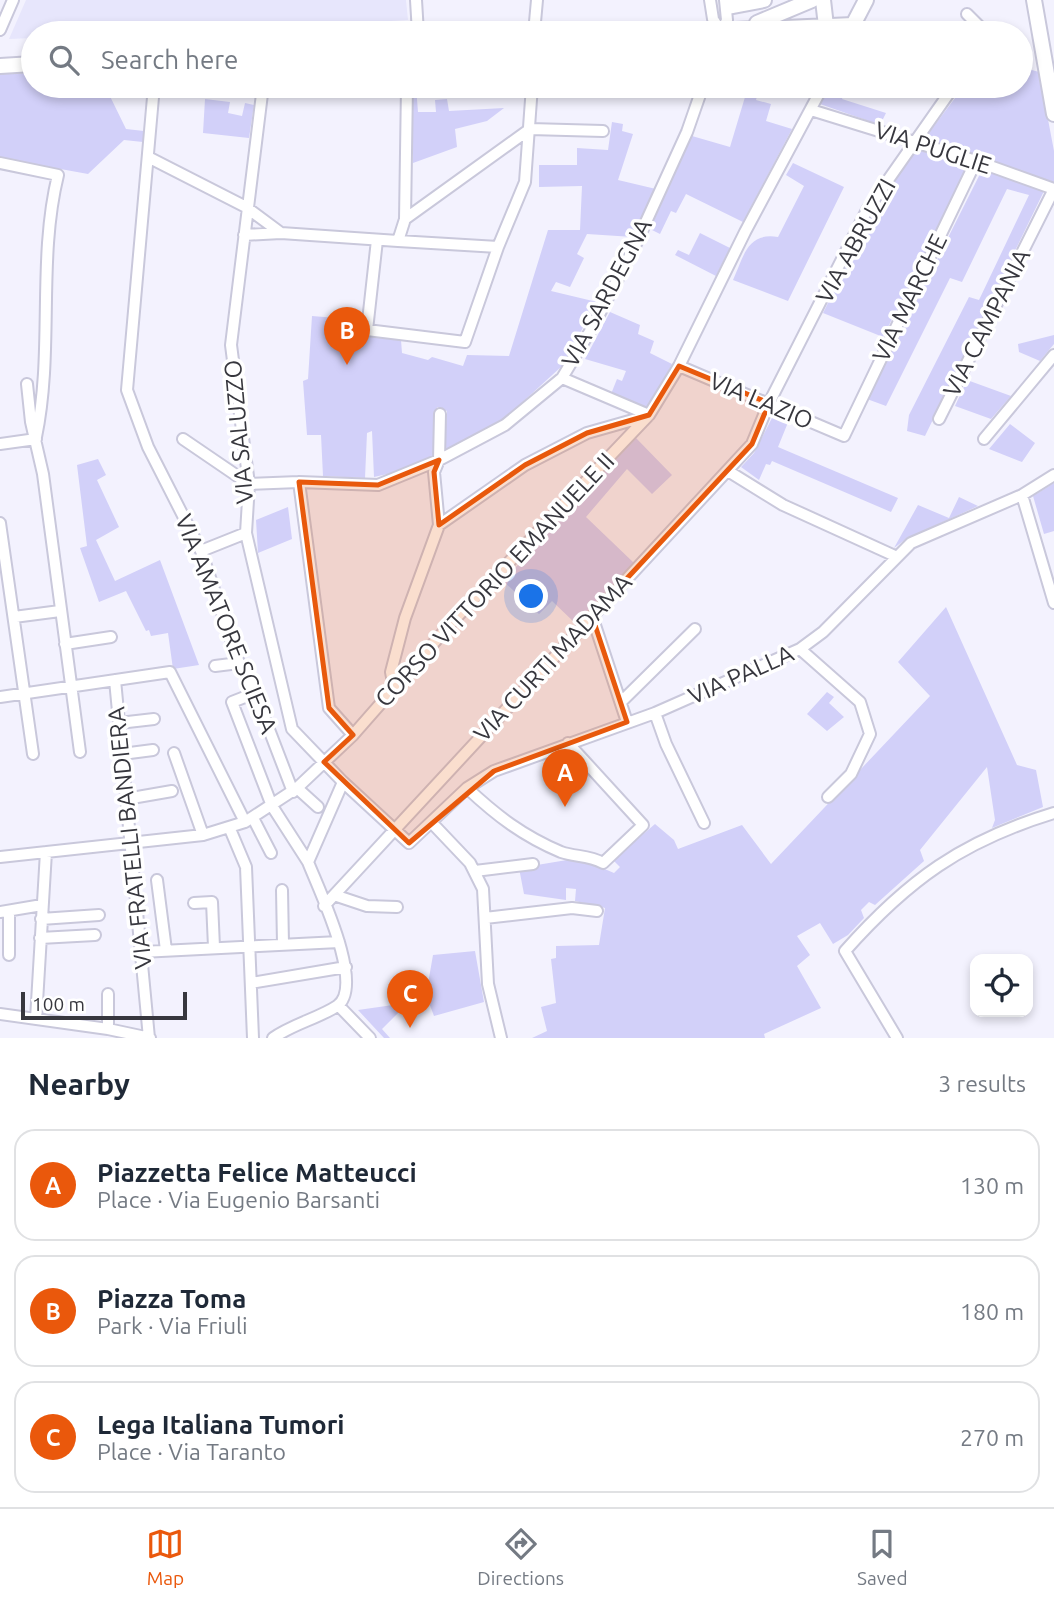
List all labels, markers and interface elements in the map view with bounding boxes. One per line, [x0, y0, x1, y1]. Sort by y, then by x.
search box [21, 21, 1033, 98]
icon: search [45, 41, 83, 79]
text: Search here [101, 45, 238, 74]
street label: VIA PUGLIE [871, 116, 995, 179]
street label: VIA ABRUZZI [810, 174, 901, 308]
street label: VIA SARDEGNA [556, 214, 657, 372]
street label: VIA MARCHE [867, 230, 952, 366]
street label: VIA CAMPANIA [938, 244, 1036, 401]
pin: B [324, 307, 370, 365]
street label: VIA SALUZZO [219, 359, 258, 505]
street label: VIA LAZIO [705, 367, 817, 434]
street label: CORSO VITTORIO EMANUELE II [370, 447, 620, 712]
street label: VIA AMATORE SCIESA [170, 510, 283, 738]
street label: VIA CURTI MADAMA [468, 568, 637, 747]
your location [514, 579, 548, 613]
street label: VIA PALLA [684, 639, 798, 710]
street label: VIA FRATELLI BANDIERA [102, 705, 157, 971]
pin: A [542, 749, 588, 807]
map controls [970, 954, 1033, 1017]
button: locate [970, 954, 1033, 1017]
pin: C [387, 970, 433, 1028]
scale bar [21, 989, 187, 1021]
text: 100 m [32, 993, 85, 1015]
text: Nearby [28, 1067, 130, 1101]
text: 3 results [938, 1071, 1026, 1096]
text: Piazzetta Felice Matteucci [97, 1158, 417, 1187]
text: A [45, 1173, 61, 1198]
text: 130 m [960, 1173, 1024, 1198]
text: Place · Via Eugenio Barsanti [97, 1187, 380, 1212]
text: Piazza Toma [97, 1284, 246, 1313]
text: B [45, 1299, 61, 1324]
text: 180 m [960, 1299, 1024, 1324]
text: Park · Via Friuli [97, 1313, 248, 1338]
text: Lega Italiana Tumori [97, 1410, 345, 1439]
text: C [46, 1425, 60, 1450]
text: 270 m [960, 1425, 1024, 1450]
text: Place · Via Taranto [97, 1439, 286, 1464]
tab: Map [146, 1525, 184, 1589]
tab: Directions [477, 1525, 564, 1589]
tab: Saved [857, 1525, 908, 1589]

